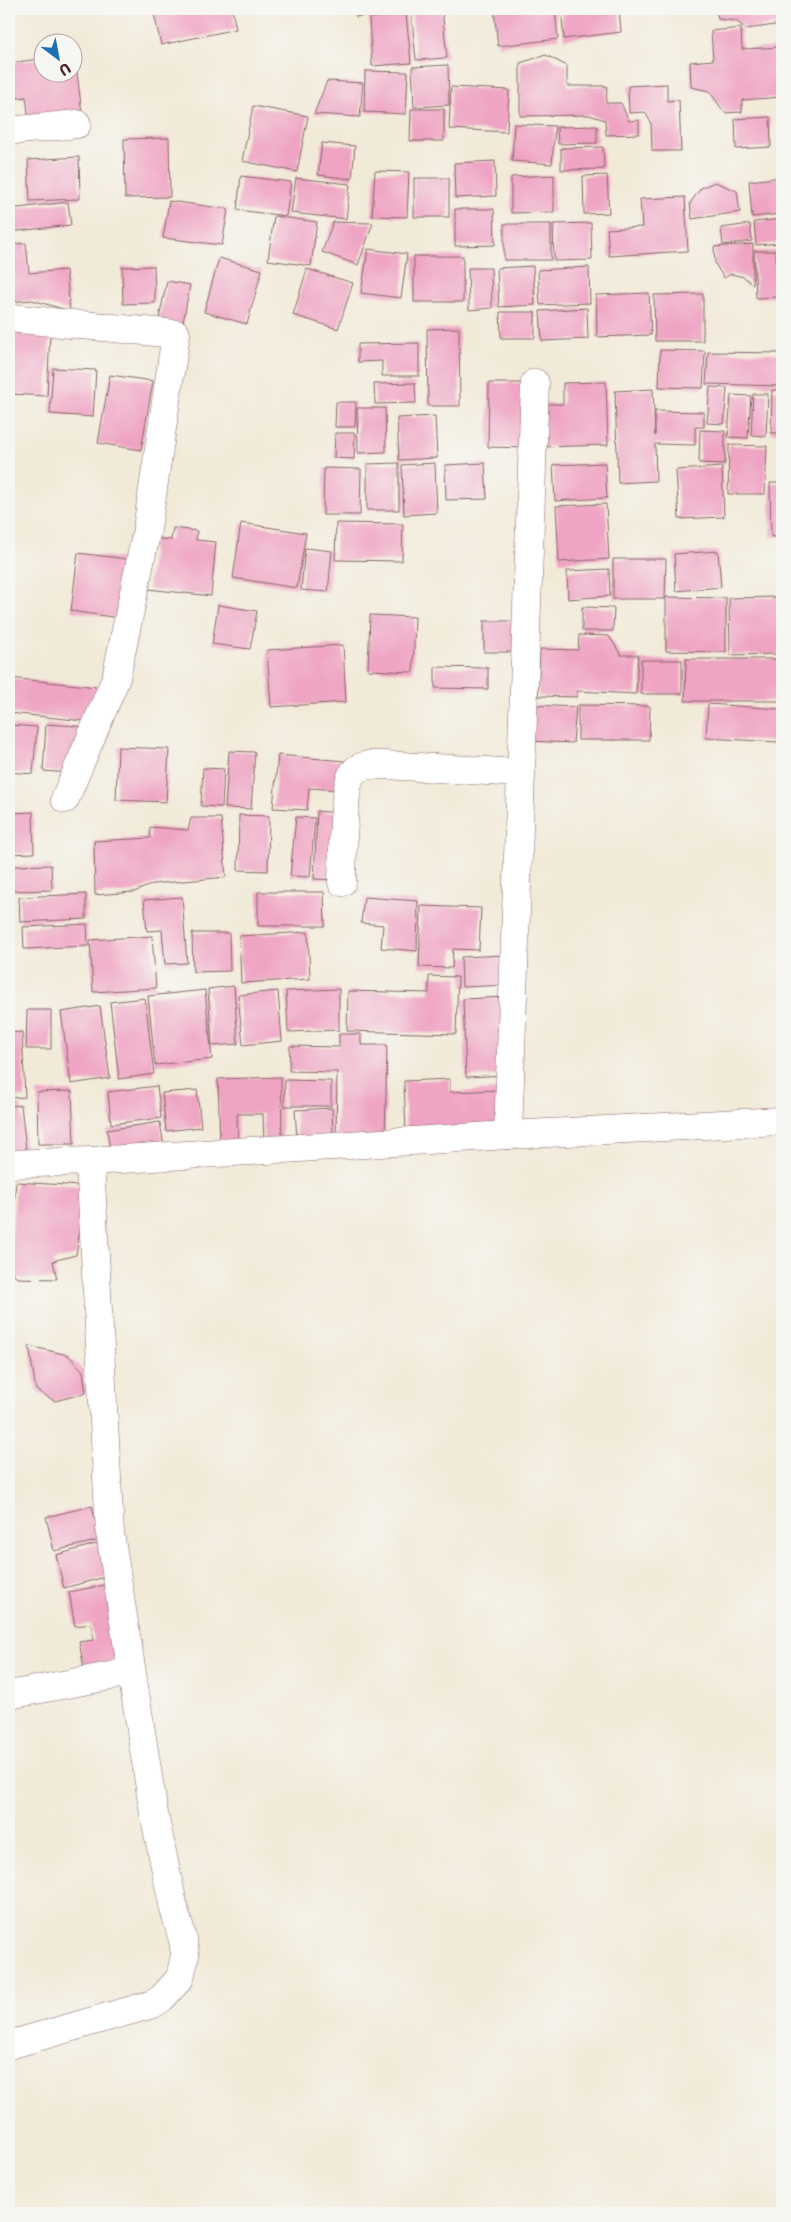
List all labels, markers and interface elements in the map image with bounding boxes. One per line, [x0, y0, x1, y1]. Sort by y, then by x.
north arrow [32, 32, 82, 82]
text: U [55, 58, 75, 81]

